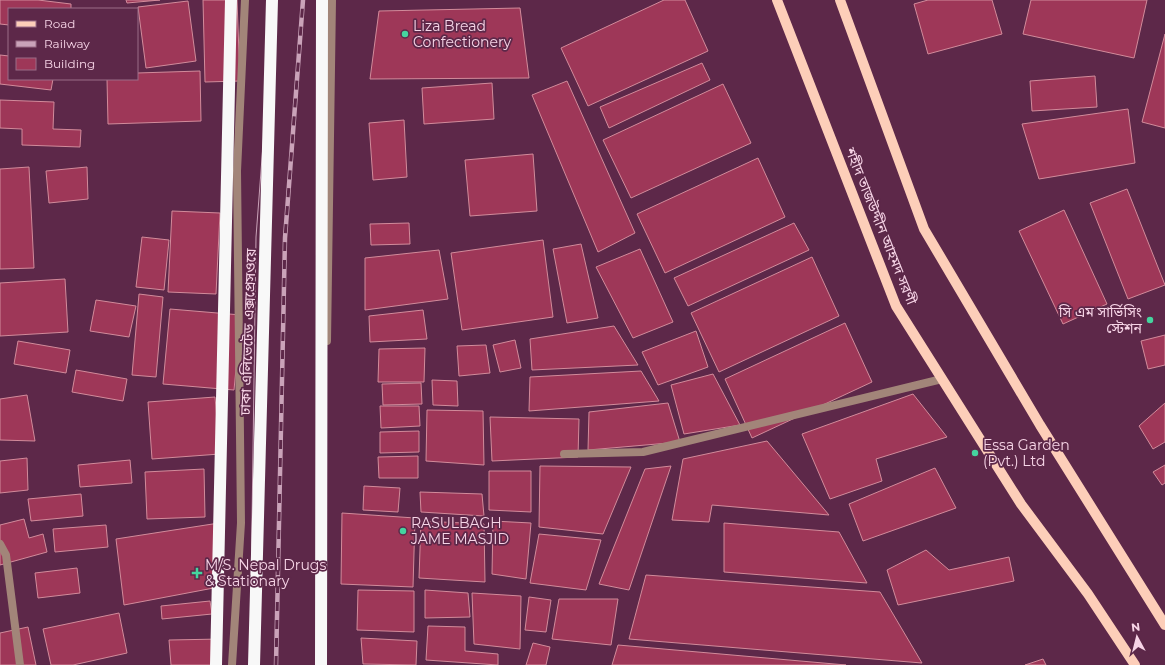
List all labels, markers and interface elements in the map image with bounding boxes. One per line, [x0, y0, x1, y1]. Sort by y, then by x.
legend [8, 8, 138, 80]
text: Road [44, 16, 75, 31]
place label: Liza Bread Confectionery [413, 17, 512, 51]
marker: Liza Bread Confectionery [400, 29, 410, 39]
text: Railway [44, 36, 90, 51]
text: Building [44, 56, 95, 71]
street label: শহীদ তাজউদ্দীন আহমদ সরণী [841, 144, 921, 308]
street label: ঢাকা এলিভেটেড এক্সপ্রেসওয়ে [236, 248, 260, 417]
place label: সি এম সার্ভিসিং স্টেশন [1058, 303, 1143, 337]
marker: সি এম সার্ভিসিং স্টেশন [1145, 315, 1155, 325]
place label: Essa Garden (Pvt.) Ltd [983, 436, 1070, 470]
marker: Essa Garden (Pvt.) Ltd [970, 448, 980, 458]
place label: RASULBAGH JAME MASJID [410, 514, 509, 548]
marker: RASULBAGH JAME MASJID [398, 526, 408, 536]
place label: M/S. Nepal Drugs & Stationary [205, 556, 326, 590]
marker: M/S. Nepal Drugs & Stationary [192, 568, 202, 578]
north arrow [1117, 617, 1157, 657]
text: N [1131, 620, 1141, 635]

